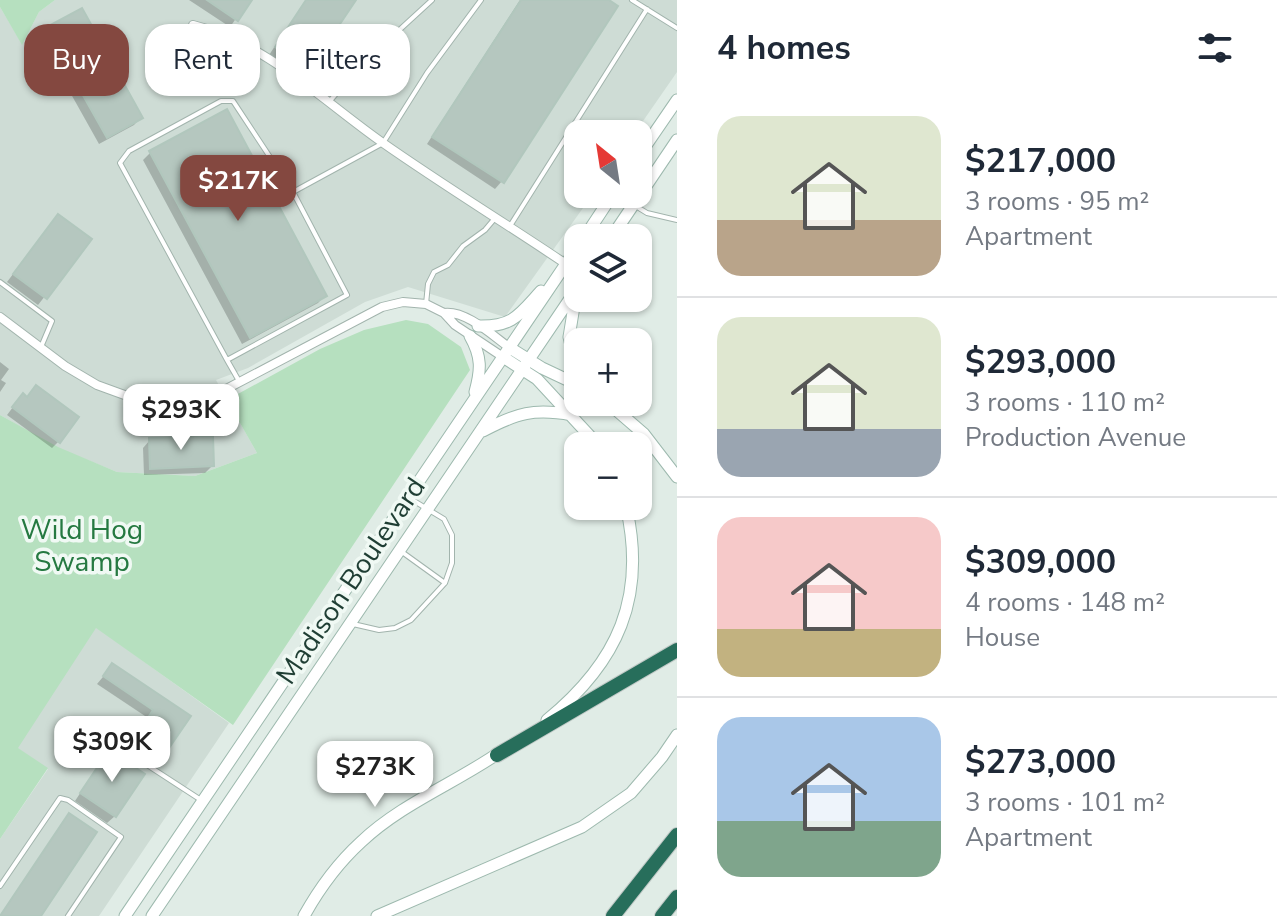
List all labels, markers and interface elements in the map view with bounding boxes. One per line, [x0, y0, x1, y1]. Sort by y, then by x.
chip: Buy [24, 24, 129, 96]
chip: Rent [145, 24, 260, 96]
chip: Filters [276, 24, 410, 96]
text: 4 homes [717, 25, 851, 71]
icon: filters [1193, 26, 1237, 70]
north arrow [564, 120, 652, 208]
map controls [564, 120, 652, 520]
text: $217,000 [965, 138, 1116, 184]
icon: home [781, 148, 877, 244]
pin: $217K [182, 155, 294, 223]
text: $217K [198, 163, 278, 198]
text: 3 rooms · 95 m² [965, 184, 1149, 219]
text: Apartment [965, 219, 1092, 254]
button: layers [564, 224, 652, 312]
button: + [564, 328, 652, 416]
text: $293,000 [965, 339, 1116, 385]
icon: home [781, 349, 877, 445]
pin: $293K [125, 384, 237, 452]
text: 3 rooms · 110 m² [965, 385, 1165, 420]
text: $293K [141, 392, 221, 427]
text: Production Avenue [965, 420, 1186, 455]
button: − [564, 432, 652, 520]
street label: Madison Boulevard [268, 470, 434, 692]
park label: Wild Hog Swamp [21, 511, 143, 581]
text: $309,000 [965, 539, 1116, 585]
icon: home [781, 549, 877, 645]
text: 4 rooms · 148 m² [965, 585, 1165, 620]
text: House [965, 620, 1040, 655]
pin: $309K [56, 716, 168, 784]
text: $309K [72, 724, 152, 759]
text: $273,000 [965, 739, 1116, 785]
pin: $273K [319, 741, 431, 809]
text: $273K [335, 749, 415, 784]
icon: home [781, 749, 877, 845]
text: 3 rooms · 101 m² [965, 785, 1165, 820]
text: Apartment [965, 820, 1092, 855]

